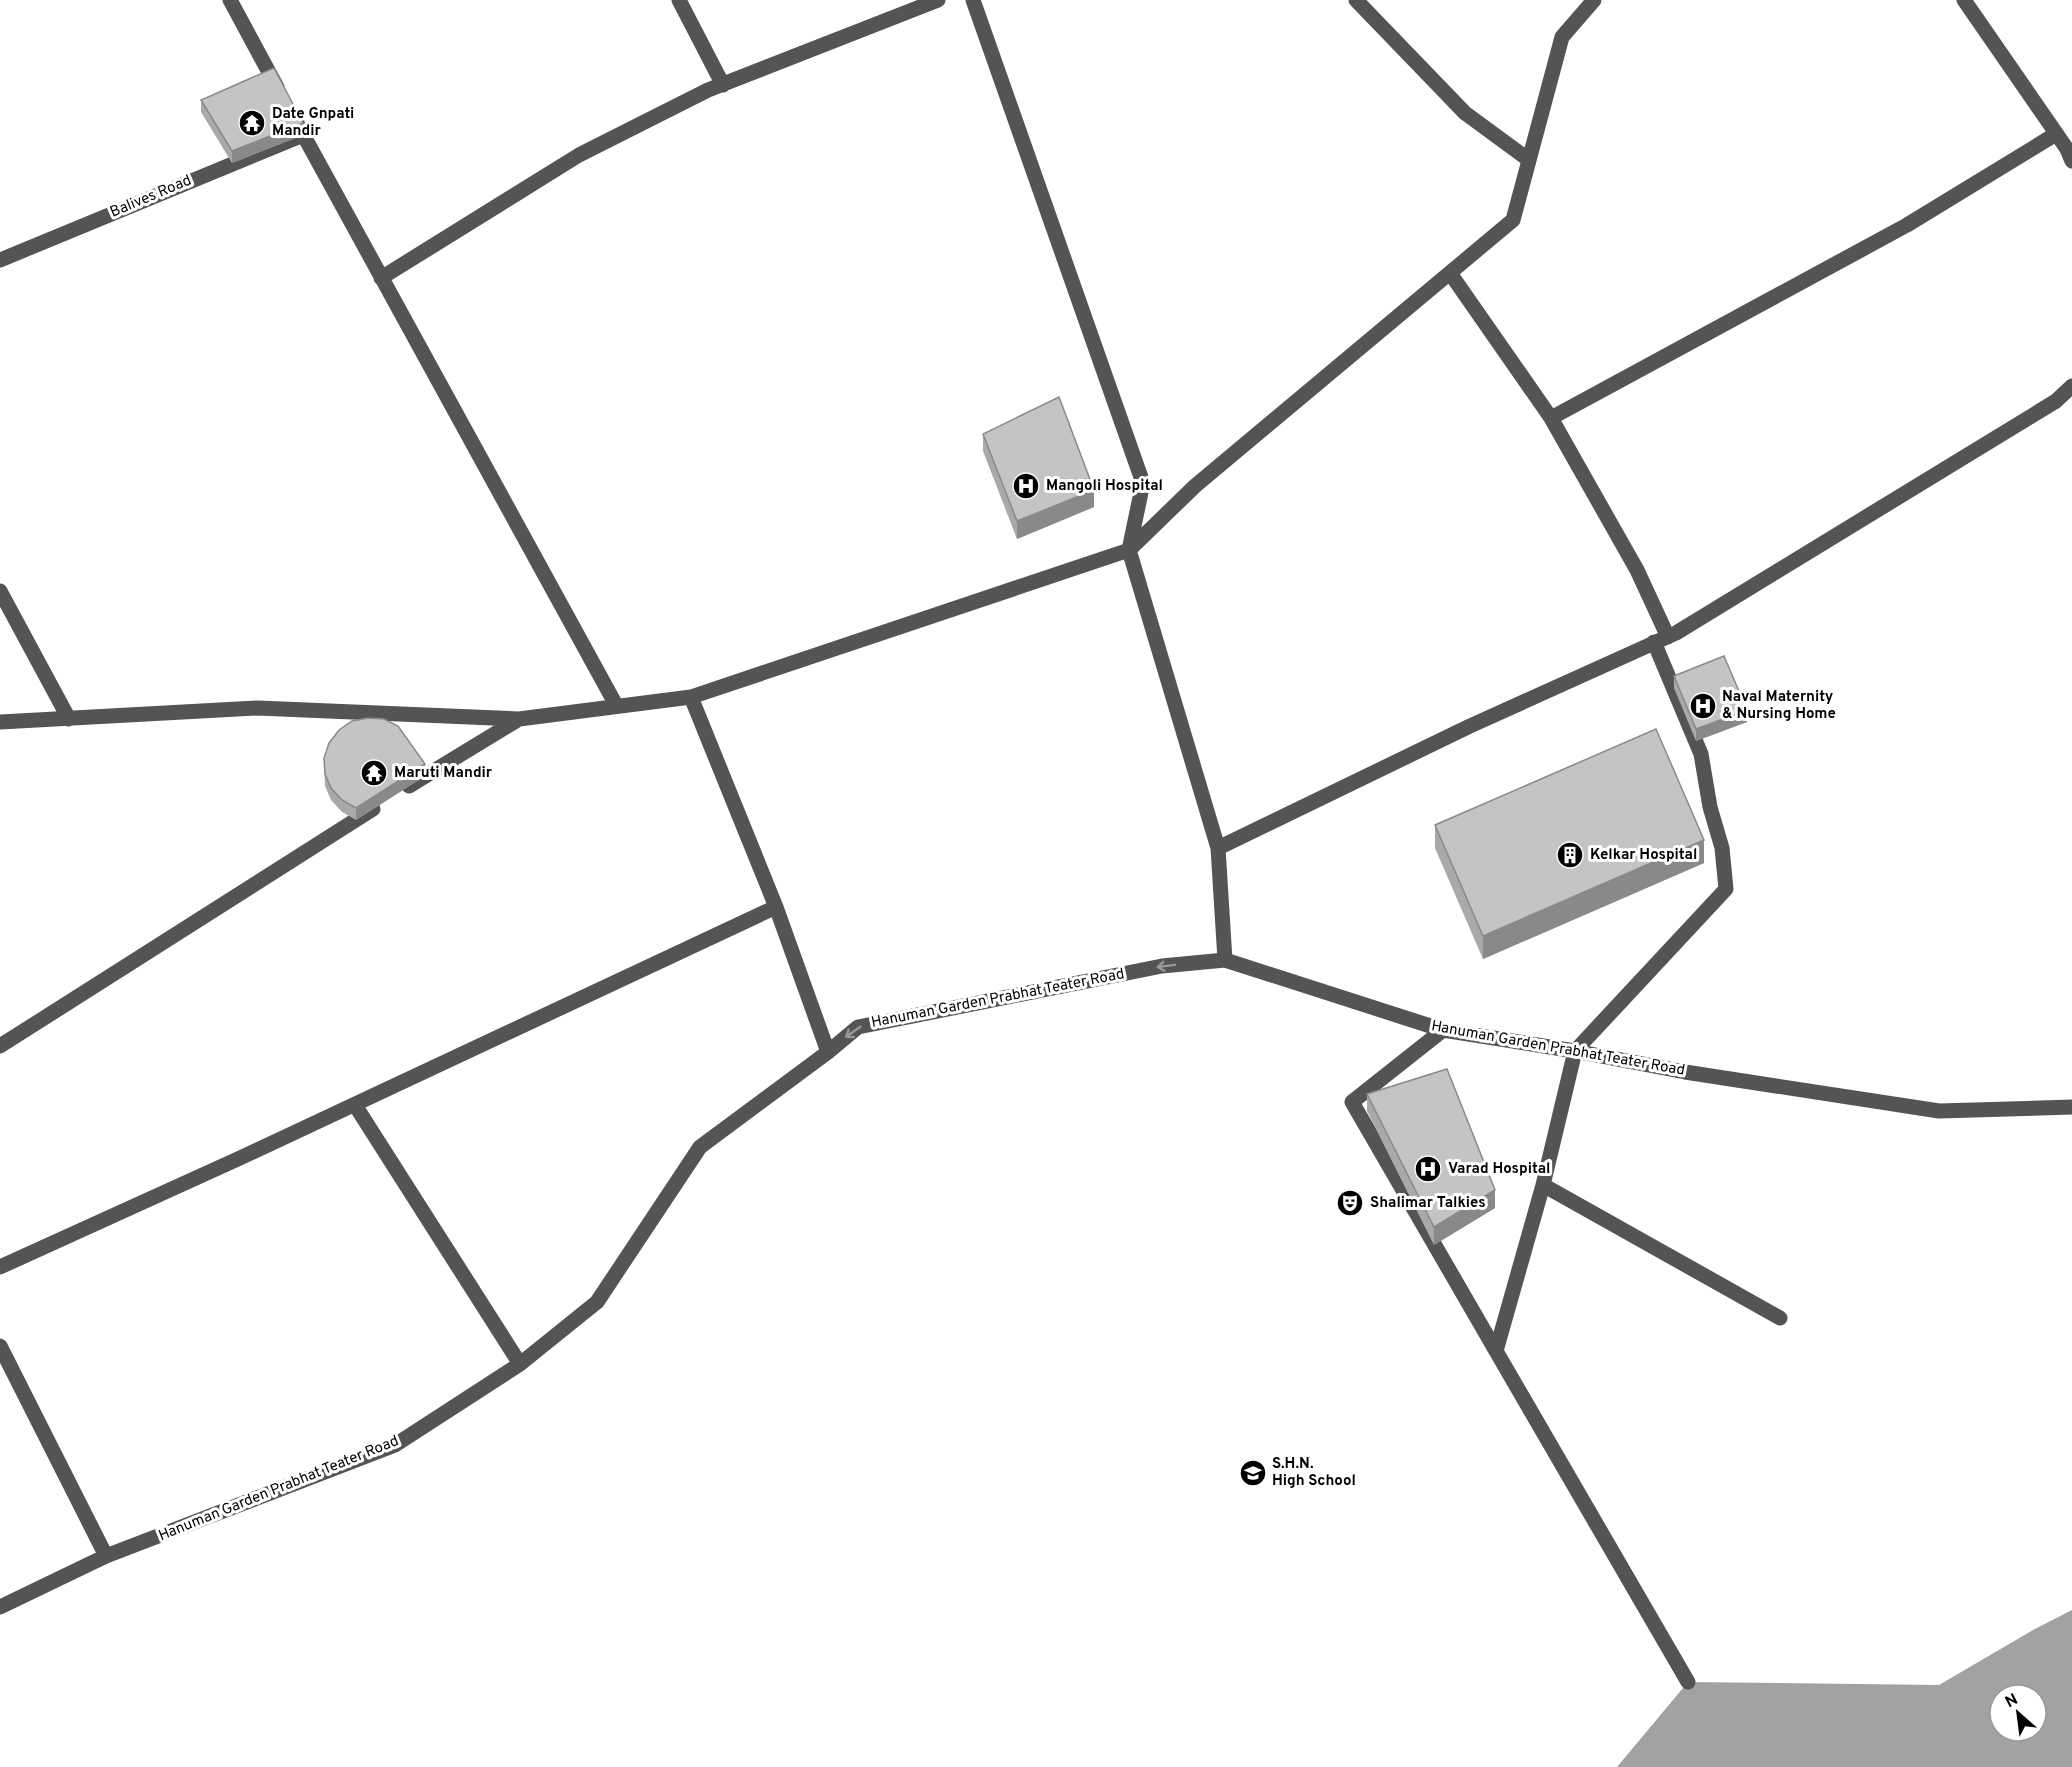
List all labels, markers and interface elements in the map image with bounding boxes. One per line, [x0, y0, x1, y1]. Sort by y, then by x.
place label: Date Gnpati Mandir [272, 105, 354, 141]
temple icon: Date Gnpati Mandir [237, 108, 267, 138]
street label: Balives Road [108, 171, 194, 223]
hospital icon: Mangoli Hospital [1011, 471, 1041, 501]
place label: Mangoli Hospital [1046, 477, 1163, 496]
place label: Naval Maternity & Nursing Home [1722, 688, 1836, 724]
hospital icon: Naval Maternity & Nursing Home [1688, 691, 1718, 721]
temple icon: Maruti Mandir [359, 758, 389, 788]
place label: Maruti Mandir [394, 764, 493, 783]
building icon: Kelkar Hospital [1555, 840, 1585, 870]
place label: Kelkar Hospital [1590, 846, 1697, 865]
one-way arrow [1157, 961, 1177, 972]
street label: Hanuman Garden Prabhat Teater Road [870, 965, 1126, 1033]
street label: Hanuman Garden Prabhat Teater Road [1430, 1017, 1686, 1081]
one-way arrow [846, 1026, 862, 1038]
hospital icon: Varad Hospital [1413, 1154, 1443, 1184]
place label: Varad Hospital [1448, 1160, 1550, 1179]
theatre icon: Shalimar Talkies [1335, 1188, 1365, 1218]
place label: Shalimar Talkies [1370, 1194, 1486, 1213]
street label: Hanuman Garden Prabhat Teater Road [156, 1432, 402, 1546]
place label: S.H.N. High School [1272, 1455, 1356, 1491]
school or university icon: S.H.N. High School [1238, 1458, 1268, 1488]
north arrow [1988, 1683, 2048, 1743]
text: N [2002, 1690, 2022, 1713]

